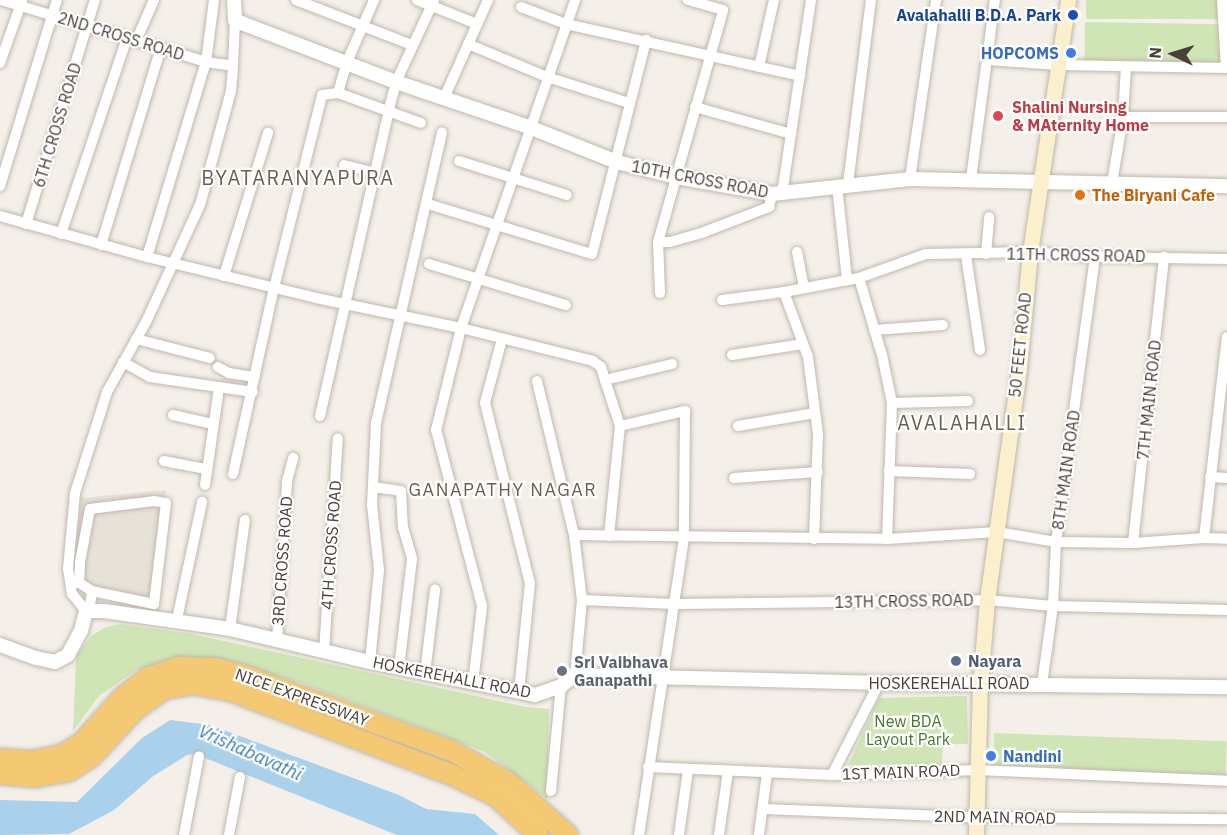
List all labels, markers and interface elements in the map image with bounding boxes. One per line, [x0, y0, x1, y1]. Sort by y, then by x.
place label: Avalahalli B.D.A. Park [896, 5, 1061, 25]
street label: 2ND CROSS ROAD [55, 8, 187, 64]
marker: Avalahalli B.D.A. Park [1066, 8, 1080, 22]
north arrow [1143, 24, 1203, 84]
place label: HOPCOMS [981, 43, 1059, 63]
marker: HOPCOMS [1064, 46, 1078, 60]
text: N [1145, 46, 1165, 59]
street label: 6TH CROSS ROAD [29, 60, 85, 190]
place label: Shalini Nursing & MAternity Home [1012, 97, 1149, 135]
marker: Shalini Nursing & MAternity Home [989, 107, 1007, 125]
street label: 10TH CROSS ROAD [630, 156, 770, 202]
district label: BYATARANYAPURA [201, 165, 395, 189]
place label: The Biryani Cafe [1092, 185, 1215, 205]
marker: The Biryani Cafe [1073, 188, 1087, 202]
street label: 11TH CROSS ROAD [1006, 244, 1146, 266]
street label: 50 FEET ROAD [1005, 291, 1035, 399]
street label: 7TH MAIN ROAD [1133, 339, 1165, 461]
street label: 8TH MAIN ROAD [1048, 409, 1084, 531]
district label: AVALAHALLI [897, 410, 1027, 434]
district label: GANAPATHY NAGAR [409, 479, 597, 501]
street label: 4TH CROSS ROAD [317, 480, 345, 610]
street label: 3RD CROSS ROAD [268, 495, 296, 627]
street label: 13TH CROSS ROAD [834, 590, 974, 612]
place label: Nayara [968, 651, 1021, 671]
street label: HOSKEREHALLI ROAD [371, 652, 533, 702]
place label: Sri Vaibhava Ganapathi [574, 652, 668, 690]
marker: Nayara [949, 654, 963, 668]
street label: NICE EXPRESSWAY [233, 664, 371, 730]
marker: Sri Vaibhava Ganapathi [555, 664, 569, 678]
street label: HOSKEREHALLI ROAD [869, 673, 1029, 693]
park label: New BDA Layout Park [866, 711, 950, 749]
water label: Vrishabavathi [195, 721, 305, 785]
place label: Nandini [1003, 746, 1062, 766]
marker: Nandini [984, 749, 998, 763]
street label: 1ST MAIN ROAD [841, 760, 961, 784]
street label: 2ND MAIN ROAD [934, 806, 1056, 828]

